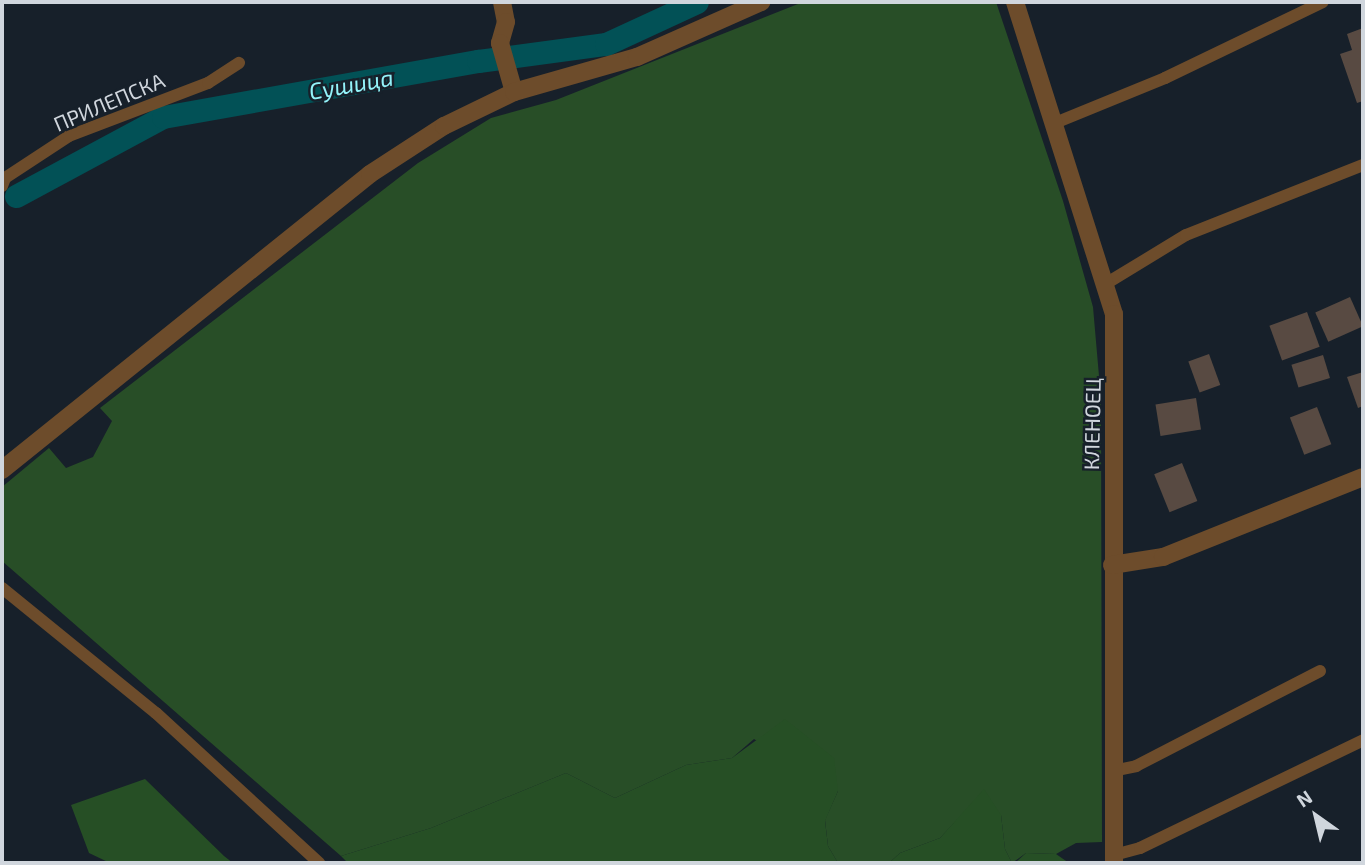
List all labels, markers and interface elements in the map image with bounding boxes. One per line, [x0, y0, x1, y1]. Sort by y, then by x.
water label: Сушица [307, 63, 395, 105]
street label: ПРИЛЕПСКА [50, 67, 168, 137]
street label: КЛЕНОЕЦ [1079, 378, 1105, 470]
north arrow [1281, 781, 1351, 851]
text: N [1292, 785, 1316, 812]

